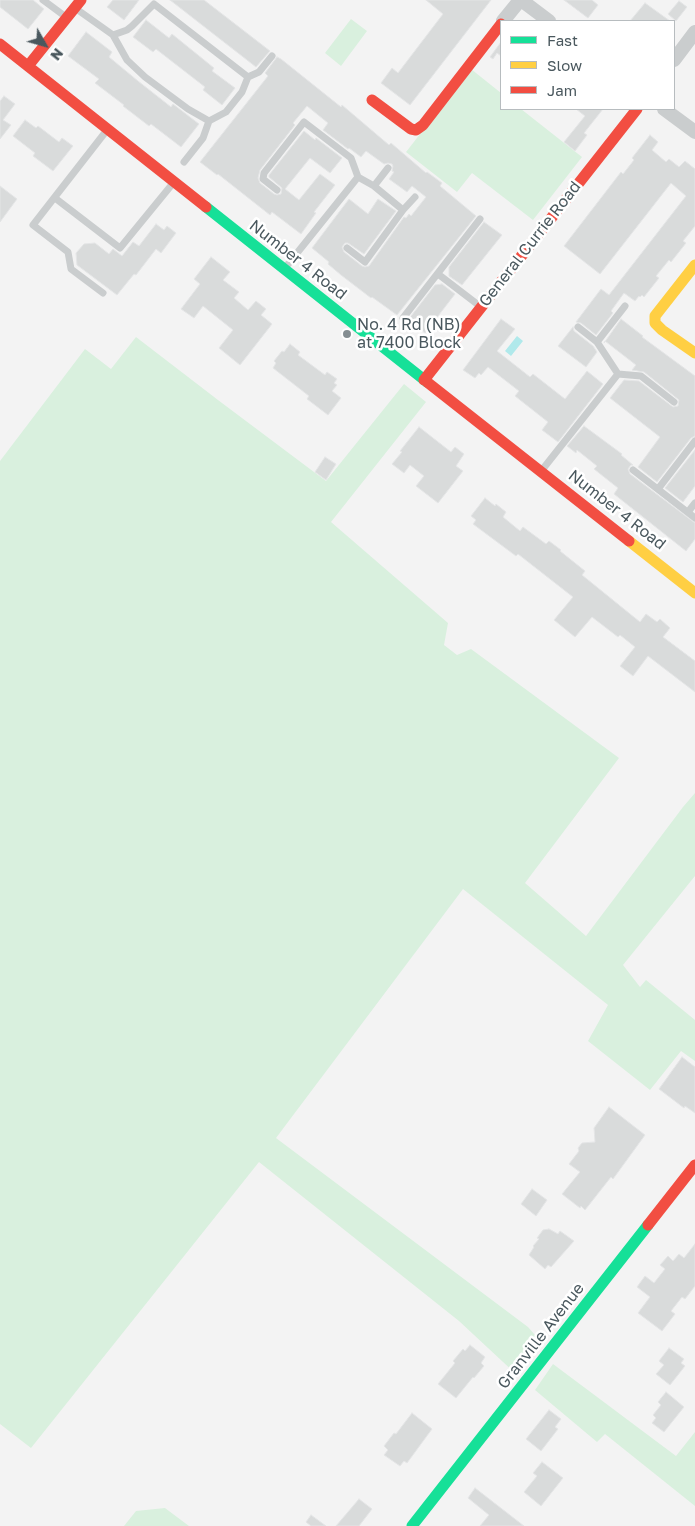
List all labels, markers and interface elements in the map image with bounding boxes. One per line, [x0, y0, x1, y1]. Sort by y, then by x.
north arrow [20, 20, 70, 70]
legend [500, 20, 675, 110]
text: Fast [547, 31, 578, 49]
text: N [47, 45, 67, 64]
text: Slow [547, 56, 582, 74]
text: Jam [547, 81, 577, 99]
street label: General Currie Road [475, 178, 585, 310]
street label: Number 4 Road [245, 216, 351, 304]
place label: No. 4 Rd (NB) at 7400 Block [357, 315, 461, 353]
marker: No. 4 Rd (NB) at 7400 Block [341, 328, 353, 340]
street label: Number 4 Road [564, 466, 670, 554]
street label: Granville Avenue [494, 1279, 588, 1393]

